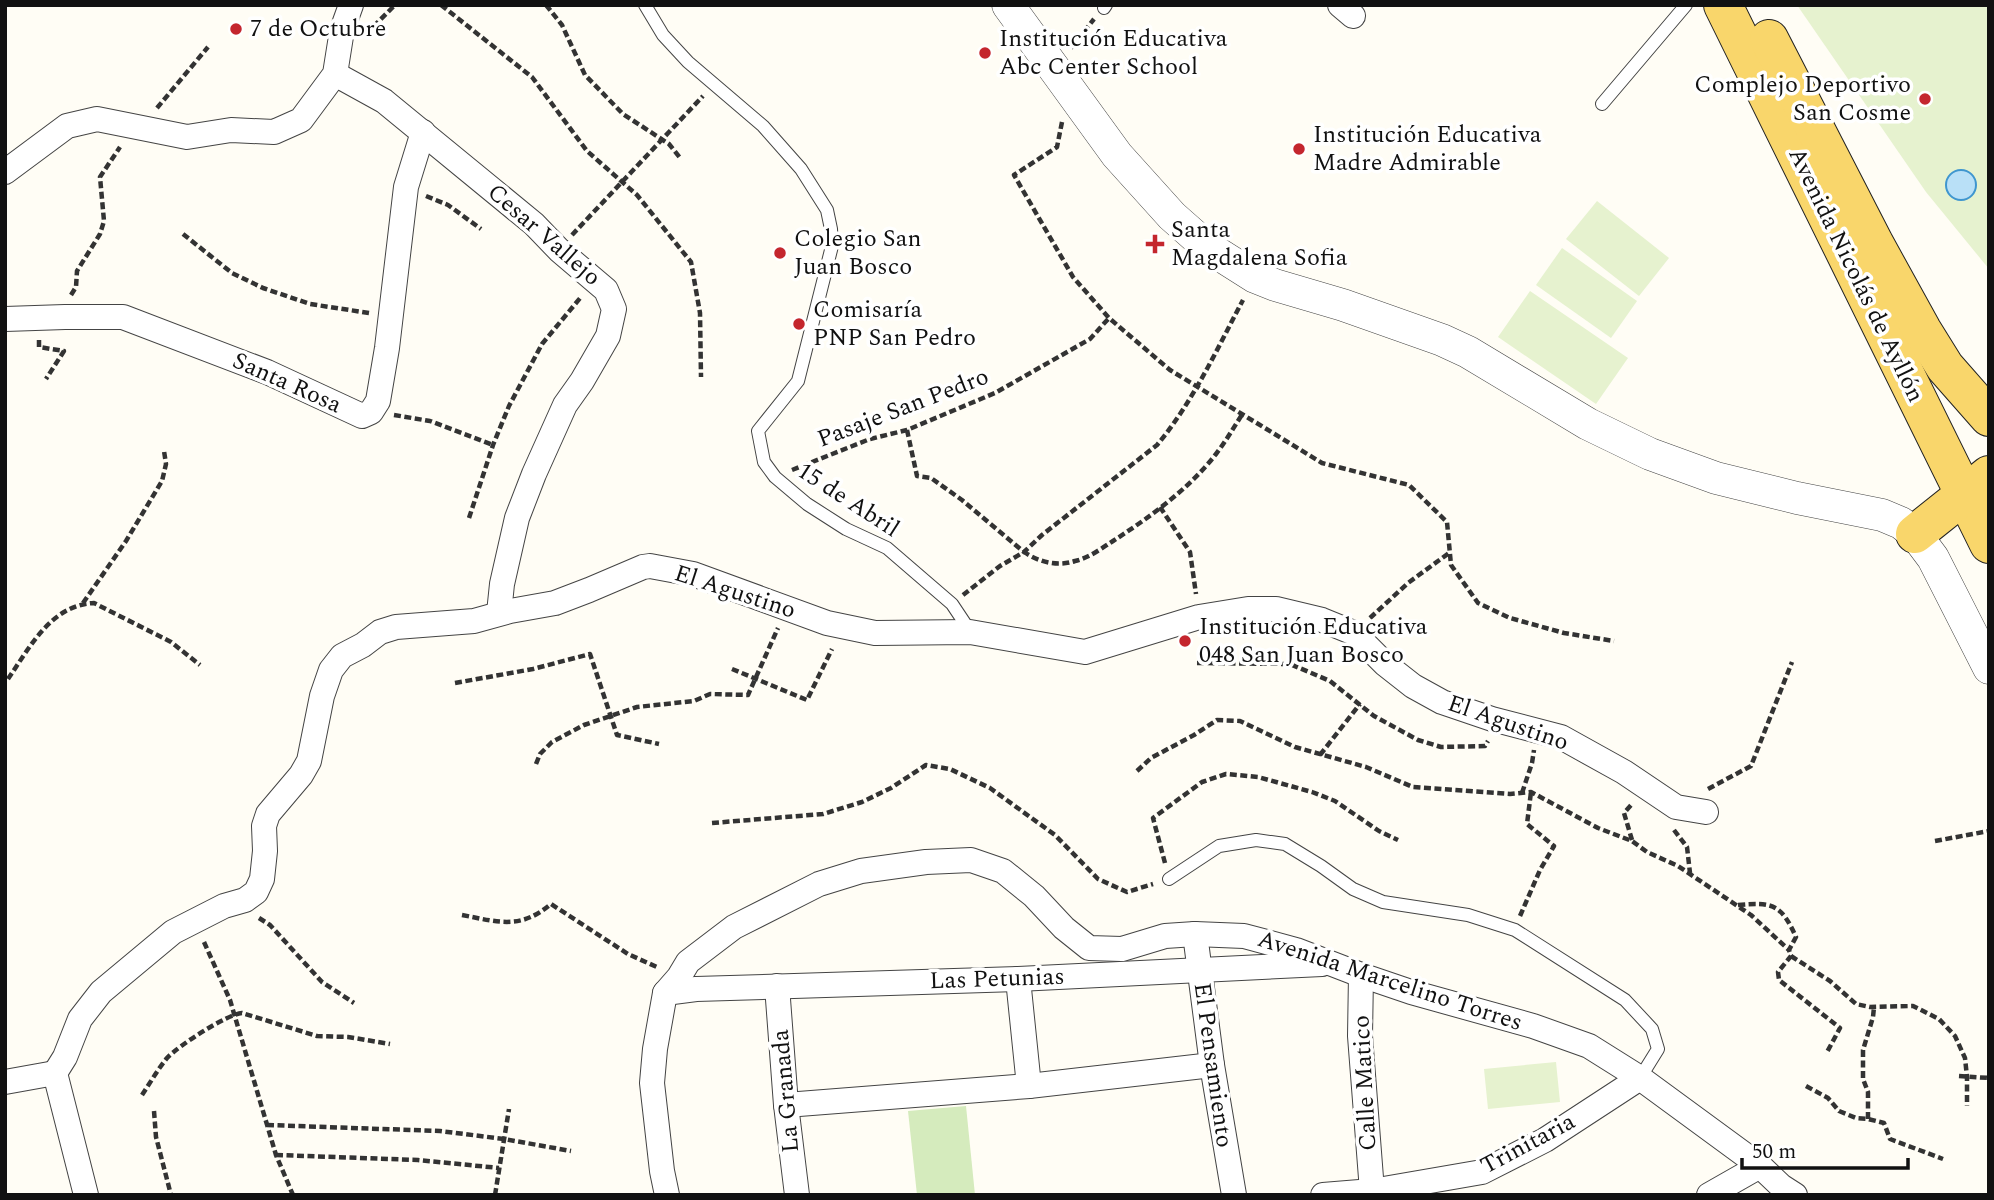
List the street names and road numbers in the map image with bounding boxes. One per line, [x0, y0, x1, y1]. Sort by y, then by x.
street label: Avenida Nicolás de Ayllón [1779, 141, 1933, 409]
street label: Cesar Vallejo [479, 175, 609, 295]
street label: Santa Rosa [227, 343, 348, 423]
street label: Pasaje San Pedro [812, 359, 994, 457]
street label: 15 de Abril [790, 453, 906, 547]
street label: El Agustino [670, 555, 800, 629]
street label: El Agustino [1443, 685, 1573, 761]
street label: Avenida Marcelino Torres [1253, 921, 1527, 1041]
street label: Las Petunias [929, 959, 1065, 999]
street label: El Pensamiento [1184, 980, 1242, 1150]
street label: Calle Matico [1343, 1014, 1387, 1152]
street label: La Granada [763, 1028, 809, 1154]
street label: Trinitaria [1474, 1104, 1582, 1184]

